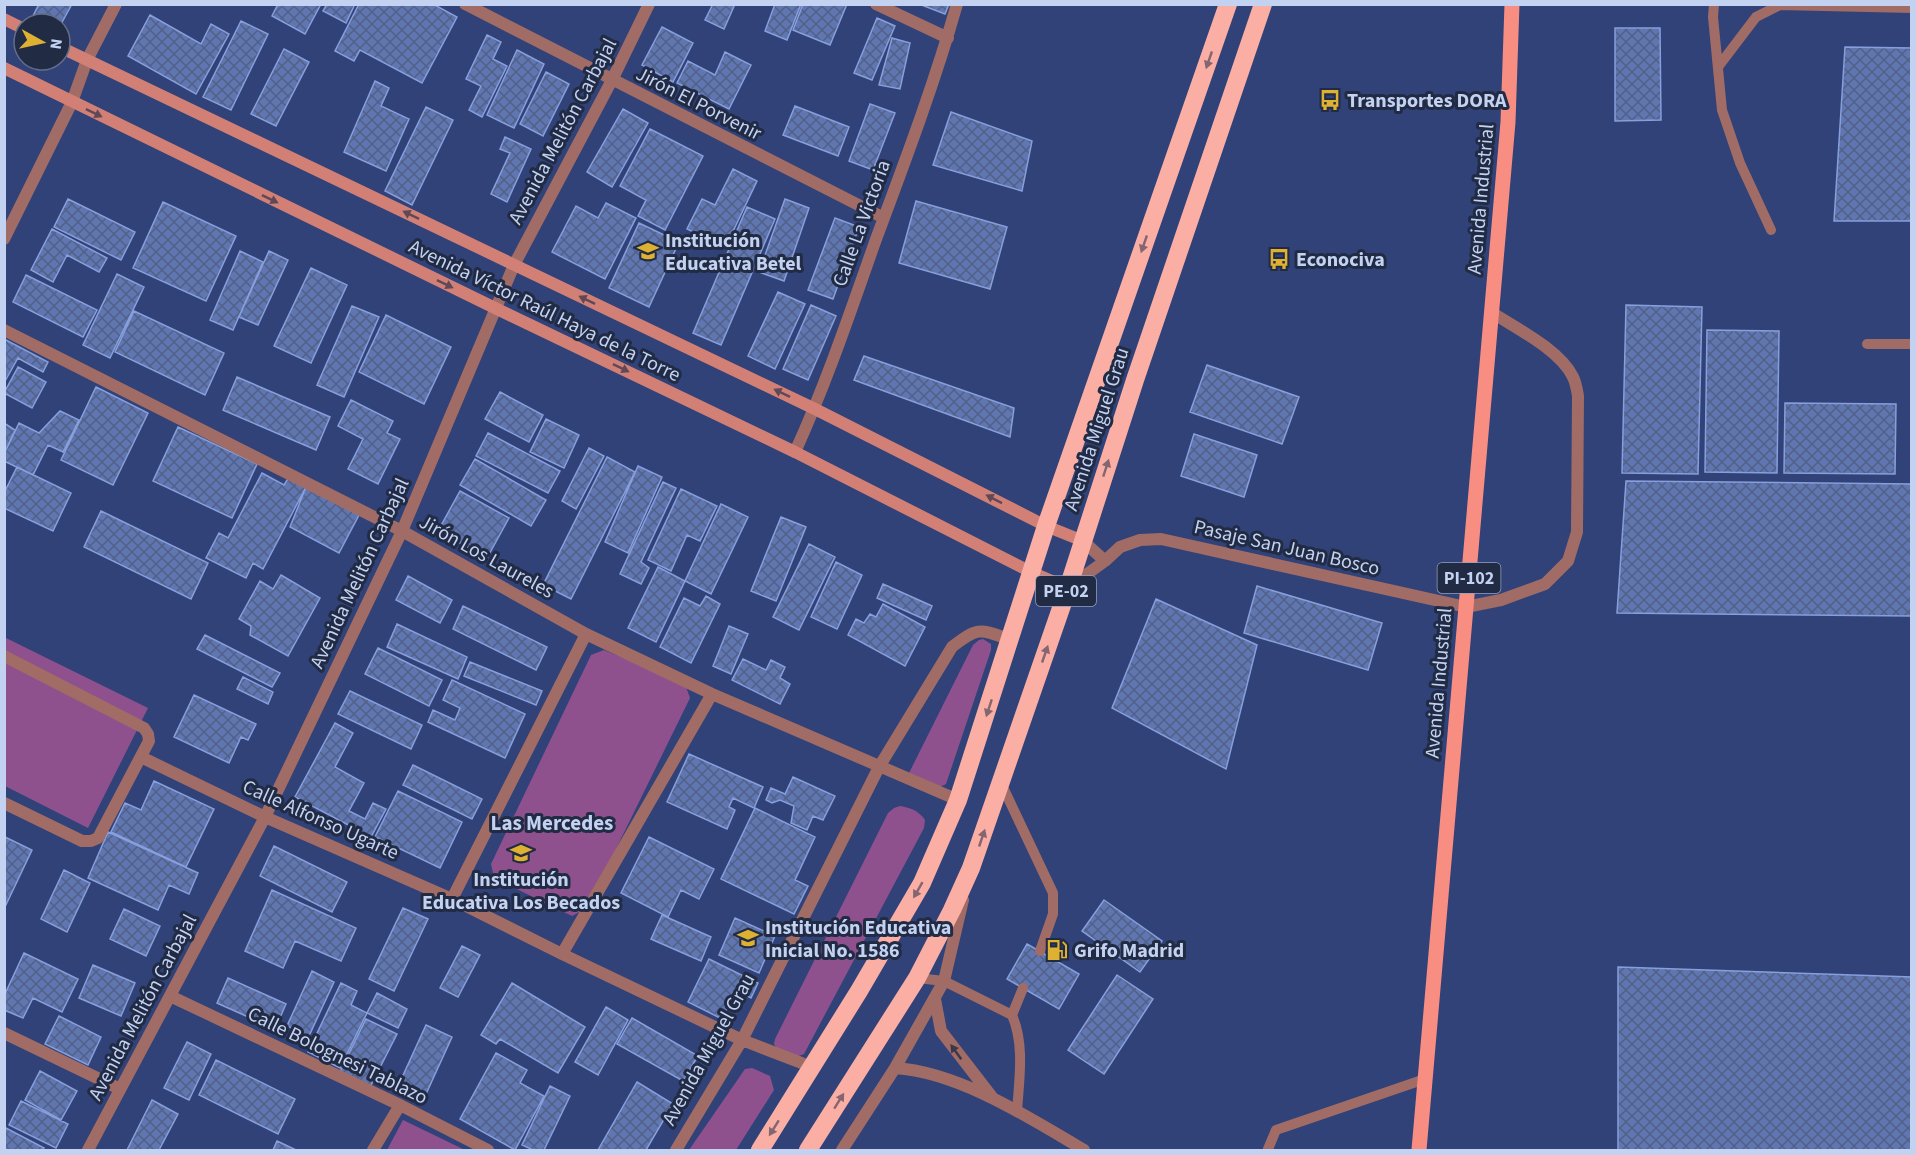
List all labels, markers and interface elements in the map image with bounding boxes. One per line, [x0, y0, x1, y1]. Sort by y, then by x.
north arrow [12, 12, 72, 72]
street label: Avenida Melitón Carbajal [502, 33, 624, 229]
text: N [44, 37, 67, 51]
one-way arrow [1203, 51, 1213, 69]
street label: Jirón El Porvenir [631, 60, 766, 148]
place label: Transportes DORA [1347, 87, 1507, 115]
bus stop icon: Transportes DORA [1318, 88, 1342, 112]
one-way arrow [86, 109, 103, 118]
street label: Avenida Industrial [1460, 123, 1502, 275]
street label: Calle La Victoria [826, 156, 898, 291]
one-way arrow [261, 194, 278, 203]
one-way arrow [403, 211, 420, 220]
place label: Institución Educativa Betel [665, 227, 802, 278]
street label: Avenida Víctor Raúl Haya de la Torre [404, 233, 685, 389]
one-way arrow [1139, 235, 1149, 253]
school or university icon: Institución Educativa Betel [636, 239, 660, 263]
place label: Econociva [1296, 246, 1385, 274]
bus stop icon: Econociva [1267, 247, 1291, 271]
one-way arrow [437, 279, 454, 288]
one-way arrow [579, 295, 596, 304]
street label: Avenida Miguel Grau [1057, 344, 1137, 515]
one-way arrow [612, 364, 629, 373]
one-way arrow [773, 388, 790, 397]
one-way arrow [1102, 459, 1112, 477]
street label: Avenida Melitón Carbajal [303, 474, 416, 673]
one-way arrow [985, 495, 1002, 504]
street label: Jirón Los Laureles [414, 508, 559, 606]
street label: Pasaje San Juan Bosco [1191, 513, 1382, 583]
road number: PI-102 [1438, 563, 1500, 593]
road number: PE-02 [1036, 576, 1096, 606]
street label: Avenida Industrial [1418, 607, 1460, 759]
one-way arrow [1041, 645, 1051, 663]
one-way arrow [984, 699, 993, 717]
street label: Calle Alfonso Ugarte [238, 773, 403, 867]
district label: Las Mercedes [491, 808, 613, 838]
one-way arrow [977, 829, 987, 847]
school or university icon: Institución Educativa Los Becados [509, 841, 533, 865]
place label: Institución Educativa Los Becados [422, 866, 620, 917]
one-way arrow [913, 881, 923, 898]
street label: Avenida Melitón Carbajal [82, 909, 204, 1105]
place label: Institución Educativa Inicial No. 1586 [765, 914, 951, 965]
school or university icon: Institución Educativa Inicial No. 1586 [736, 926, 760, 950]
place label: Grifo Madrid [1074, 937, 1184, 965]
fuel station icon: Grifo Madrid [1045, 938, 1069, 962]
street label: Avenida Miguel Grau [655, 968, 762, 1131]
street label: Calle Bolognesi Tablazo [243, 1000, 432, 1112]
one-way arrow [950, 1045, 962, 1061]
one-way arrow [834, 1093, 845, 1109]
one-way arrow [768, 1120, 779, 1136]

